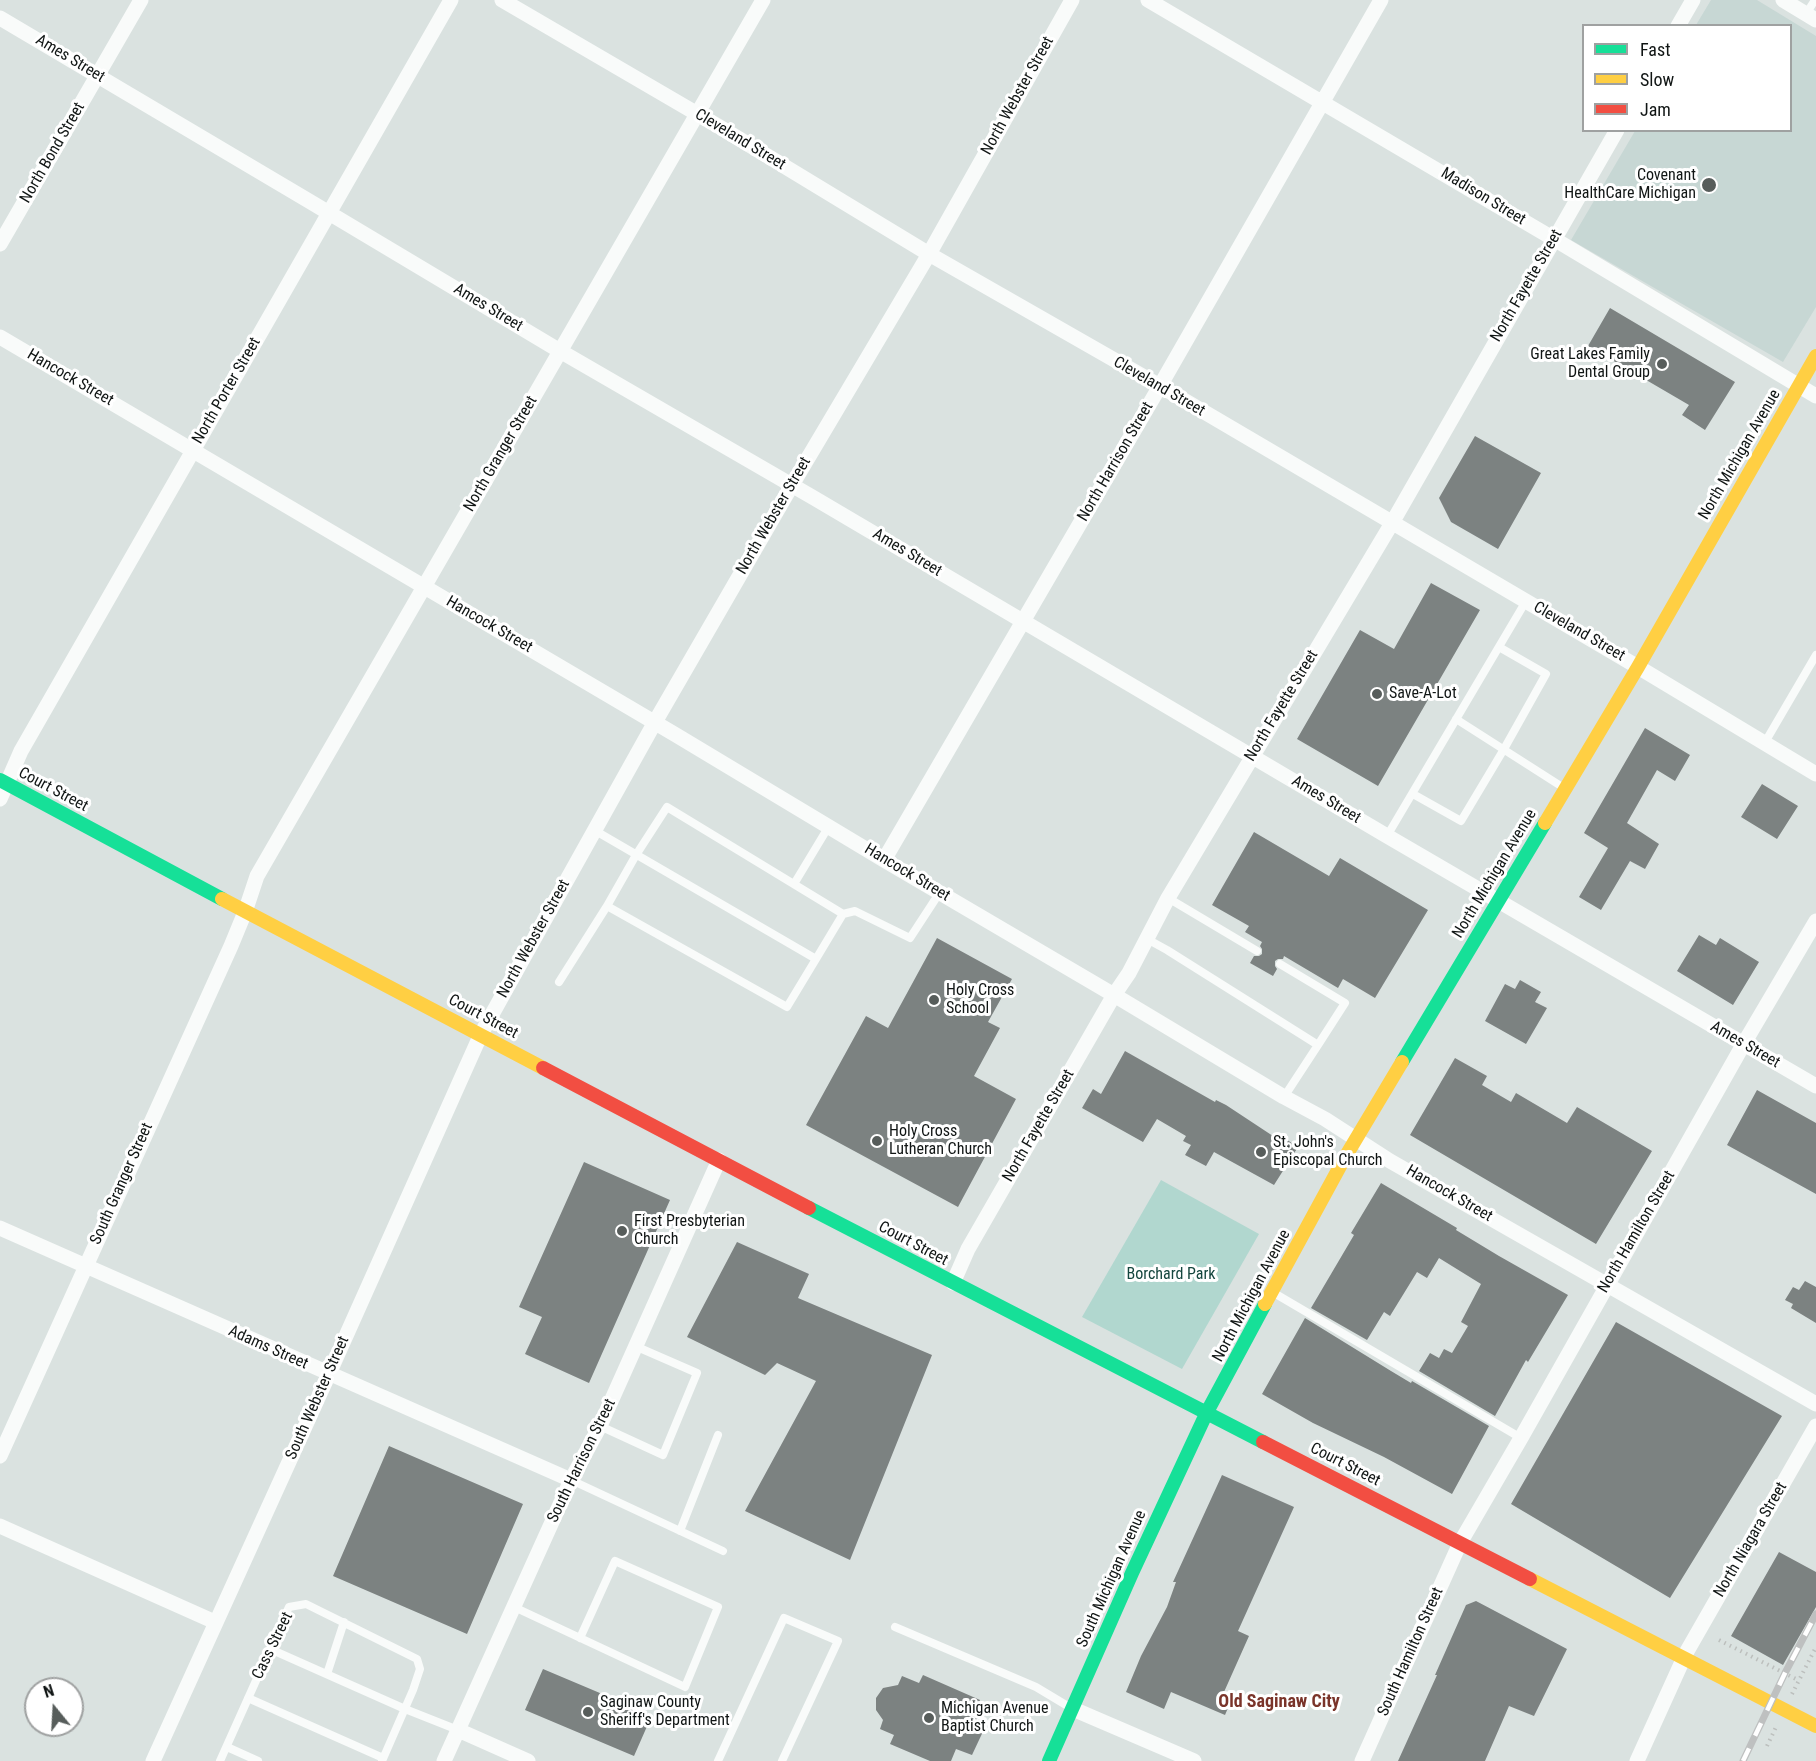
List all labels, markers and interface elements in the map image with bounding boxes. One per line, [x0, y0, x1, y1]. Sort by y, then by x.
legend [1582, 24, 1792, 132]
street label: Ames Street [32, 31, 108, 87]
street label: North Webster Street [978, 34, 1058, 158]
text: Fast [1640, 39, 1671, 60]
text: Slow [1640, 69, 1674, 90]
street label: North Bond Street [16, 99, 90, 207]
text: Jam [1640, 99, 1671, 120]
street label: Cleveland Street [691, 105, 789, 175]
street label: Madison Street [1437, 164, 1529, 230]
place label: Covenant HealthCare Michigan [1564, 166, 1696, 204]
marker: Covenant HealthCare Michigan [1700, 176, 1718, 194]
street label: North Fayette Street [1487, 226, 1567, 346]
street label: Ames Street [450, 280, 526, 336]
street label: North Porter Street [189, 334, 265, 448]
place label: Great Lakes Family Dental Group [1530, 345, 1650, 383]
street label: Hancock Street [23, 346, 117, 410]
street label: Cleveland Street [1110, 353, 1208, 421]
marker: Great Lakes Family Dental Group [1655, 357, 1669, 371]
street label: North Michigan Avenue [1695, 387, 1785, 523]
street label: North Granger Street [460, 393, 542, 515]
street label: North Harrison Street [1074, 399, 1158, 525]
street label: North Webster Street [733, 454, 815, 578]
street label: Ames Street [869, 525, 945, 581]
street label: Hancock Street [442, 593, 536, 657]
street label: Cleveland Street [1530, 598, 1628, 666]
street label: North Fayette Street [1241, 647, 1323, 765]
place label: Save-A-Lot [1389, 684, 1457, 704]
marker: Save-A-Lot [1370, 687, 1384, 701]
street label: Court Street [15, 764, 91, 816]
street label: Ames Street [1288, 772, 1364, 828]
street label: North Michigan Avenue [1449, 806, 1541, 942]
street label: Hancock Street [861, 840, 953, 906]
street label: North Webster Street [494, 877, 574, 1001]
place label: Holy Cross School [946, 981, 1014, 1019]
street label: Court Street [445, 991, 521, 1043]
marker: Holy Cross School [927, 993, 941, 1007]
street label: Ames Street [1707, 1017, 1783, 1073]
street label: North Fayette Street [999, 1066, 1079, 1186]
street label: South Granger Street [87, 1120, 157, 1248]
place label: Holy Cross Lutheran Church [889, 1122, 992, 1160]
place label: St. John's Episcopal Church [1273, 1133, 1383, 1171]
marker: Holy Cross Lutheran Church [870, 1134, 884, 1148]
marker: St. John's Episcopal Church [1254, 1145, 1268, 1159]
street label: Hancock Street [1402, 1162, 1496, 1226]
street label: North Hamilton Street [1594, 1168, 1680, 1296]
place label: First Presbyterian Church [634, 1212, 745, 1250]
street label: Court Street [875, 1218, 951, 1270]
marker: First Presbyterian Church [615, 1224, 629, 1238]
street label: North Michigan Avenue [1209, 1227, 1295, 1365]
park label: Borchard Park [1126, 1265, 1216, 1285]
street label: Adams Street [225, 1322, 311, 1374]
street label: South Webster Street [282, 1333, 354, 1463]
street label: South Harrison Street [544, 1396, 620, 1526]
street label: Court Street [1307, 1439, 1383, 1491]
street label: North Niagara Street [1710, 1479, 1792, 1601]
street label: South Michigan Avenue [1073, 1508, 1151, 1650]
street label: South Hamilton Street [1374, 1585, 1448, 1719]
street label: Cass Street [248, 1609, 298, 1683]
north arrow [24, 1677, 84, 1737]
text: N [41, 1681, 56, 1702]
district label: Old Saginaw City [1218, 1691, 1340, 1713]
place label: Saginaw County Sheriff's Department [600, 1693, 730, 1731]
place label: Michigan Avenue Baptist Church [941, 1699, 1049, 1737]
marker: Saginaw County Sheriff's Department [581, 1705, 595, 1719]
marker: Michigan Avenue Baptist Church [922, 1711, 936, 1725]

